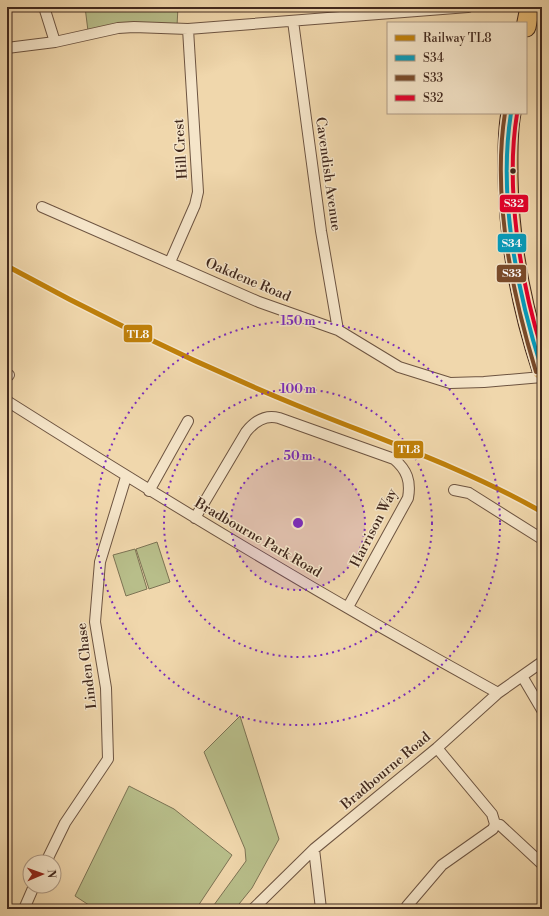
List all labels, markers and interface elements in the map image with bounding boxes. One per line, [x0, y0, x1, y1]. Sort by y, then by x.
legend [387, 22, 527, 114]
text: Railway TL8 [423, 31, 492, 46]
text: S34 [423, 51, 444, 66]
text: S33 [423, 71, 444, 86]
text: S32 [423, 91, 444, 106]
street label: Cavendish Avenue [311, 116, 345, 232]
street label: Hill Crest [170, 118, 192, 180]
unlabelled marker [508, 166, 518, 176]
line badge: S32 [499, 194, 529, 213]
text: S32 [504, 197, 524, 211]
line badge: S34 [497, 233, 527, 253]
text: S34 [502, 237, 522, 251]
street label: Oakdene Road [203, 254, 293, 306]
line badge: S33 [496, 264, 527, 283]
text: S33 [502, 267, 522, 281]
text: 150 m [281, 314, 315, 329]
line badge: TL8 [123, 324, 153, 343]
text: TL8 [127, 328, 149, 342]
text: 100 m [280, 382, 316, 397]
line badge: TL8 [393, 440, 424, 459]
text: TL8 [398, 443, 420, 457]
text: 50 m [283, 449, 313, 464]
street label: Harrison Way [346, 485, 402, 571]
street label: Bradbourne Park Road [190, 494, 325, 582]
centre of rings [291, 516, 305, 530]
street label: Linden Chase [73, 622, 101, 710]
street label: Bradbourne Road [337, 728, 435, 814]
north arrow [22, 854, 62, 894]
text: N [44, 869, 58, 879]

